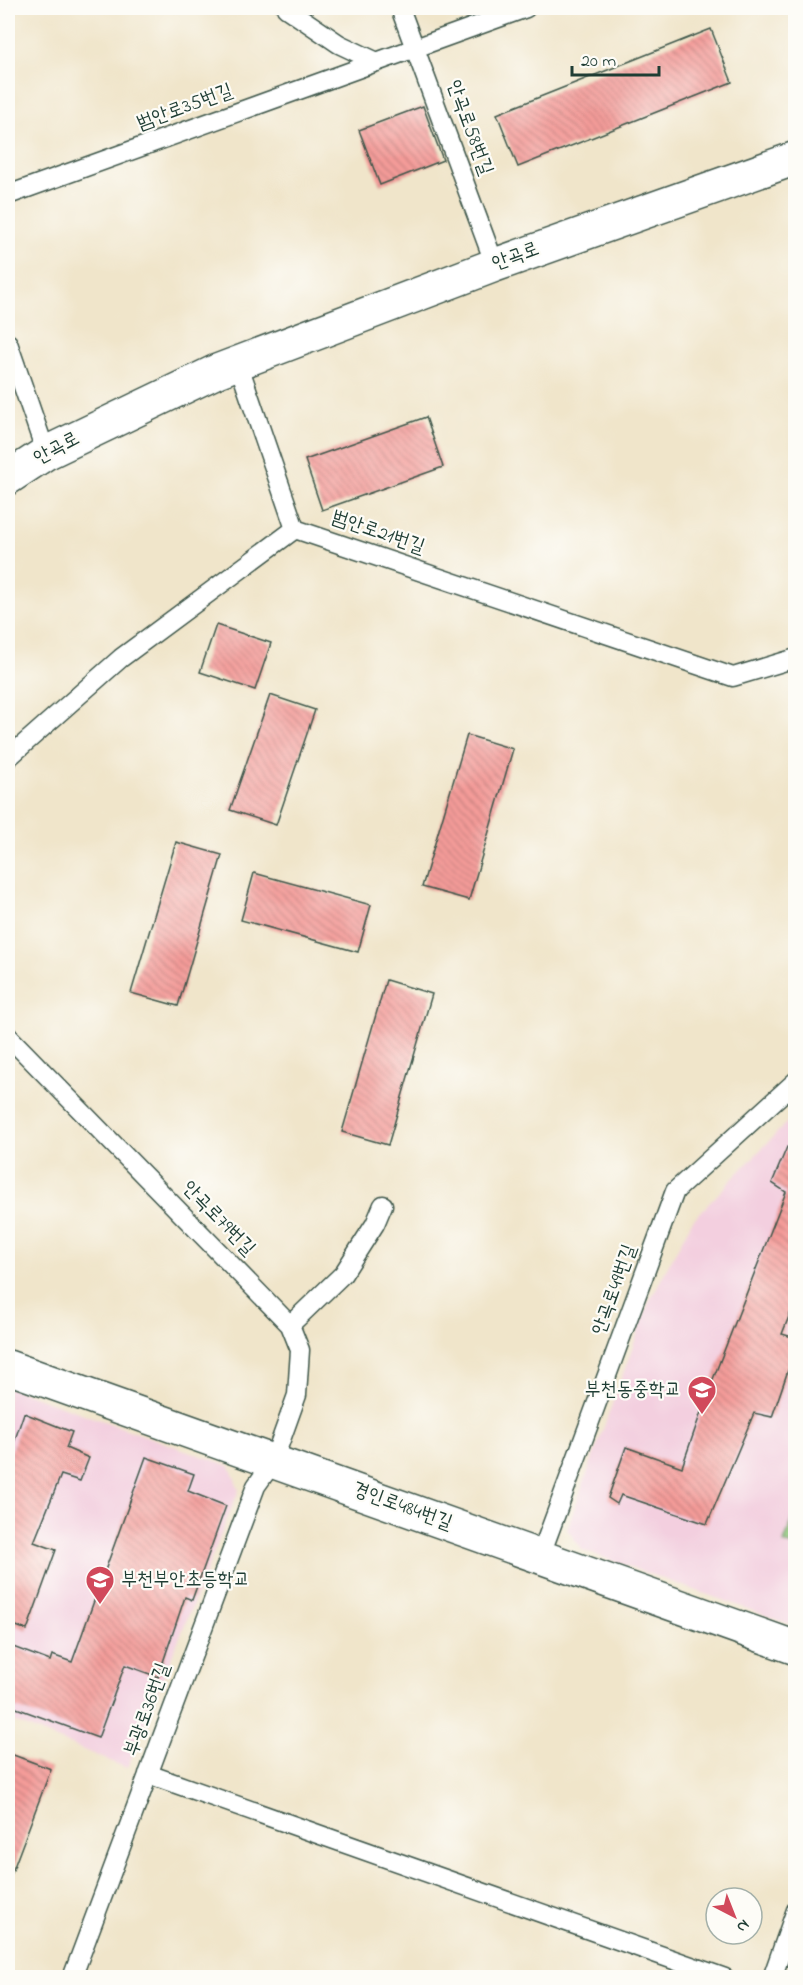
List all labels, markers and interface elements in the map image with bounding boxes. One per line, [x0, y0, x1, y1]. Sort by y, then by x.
scale bar [572, 39, 659, 77]
text: 20 m [581, 49, 616, 75]
street label: 안곡로58번길 [438, 76, 500, 180]
street label: 범안로35번길 [133, 77, 237, 139]
street label: 안곡로 [488, 235, 544, 279]
street label: 안곡로 [29, 425, 85, 473]
street label: 범안로21번길 [328, 504, 428, 562]
street label: 안곡로79번길 [175, 1175, 261, 1263]
street label: 안곡로49번길 [585, 1241, 645, 1339]
school or university icon: 부천동중학교 [686, 1374, 718, 1416]
place label: 부천동중학교 [584, 1376, 681, 1405]
street label: 경인로484번길 [348, 1476, 456, 1538]
school or university icon: 부천부안초등학교 [84, 1564, 116, 1606]
place label: 부천부안초등학교 [121, 1566, 250, 1595]
street label: 부광로36번길 [118, 1659, 178, 1761]
north arrow [704, 1886, 764, 1946]
text: N [731, 1913, 755, 1938]

